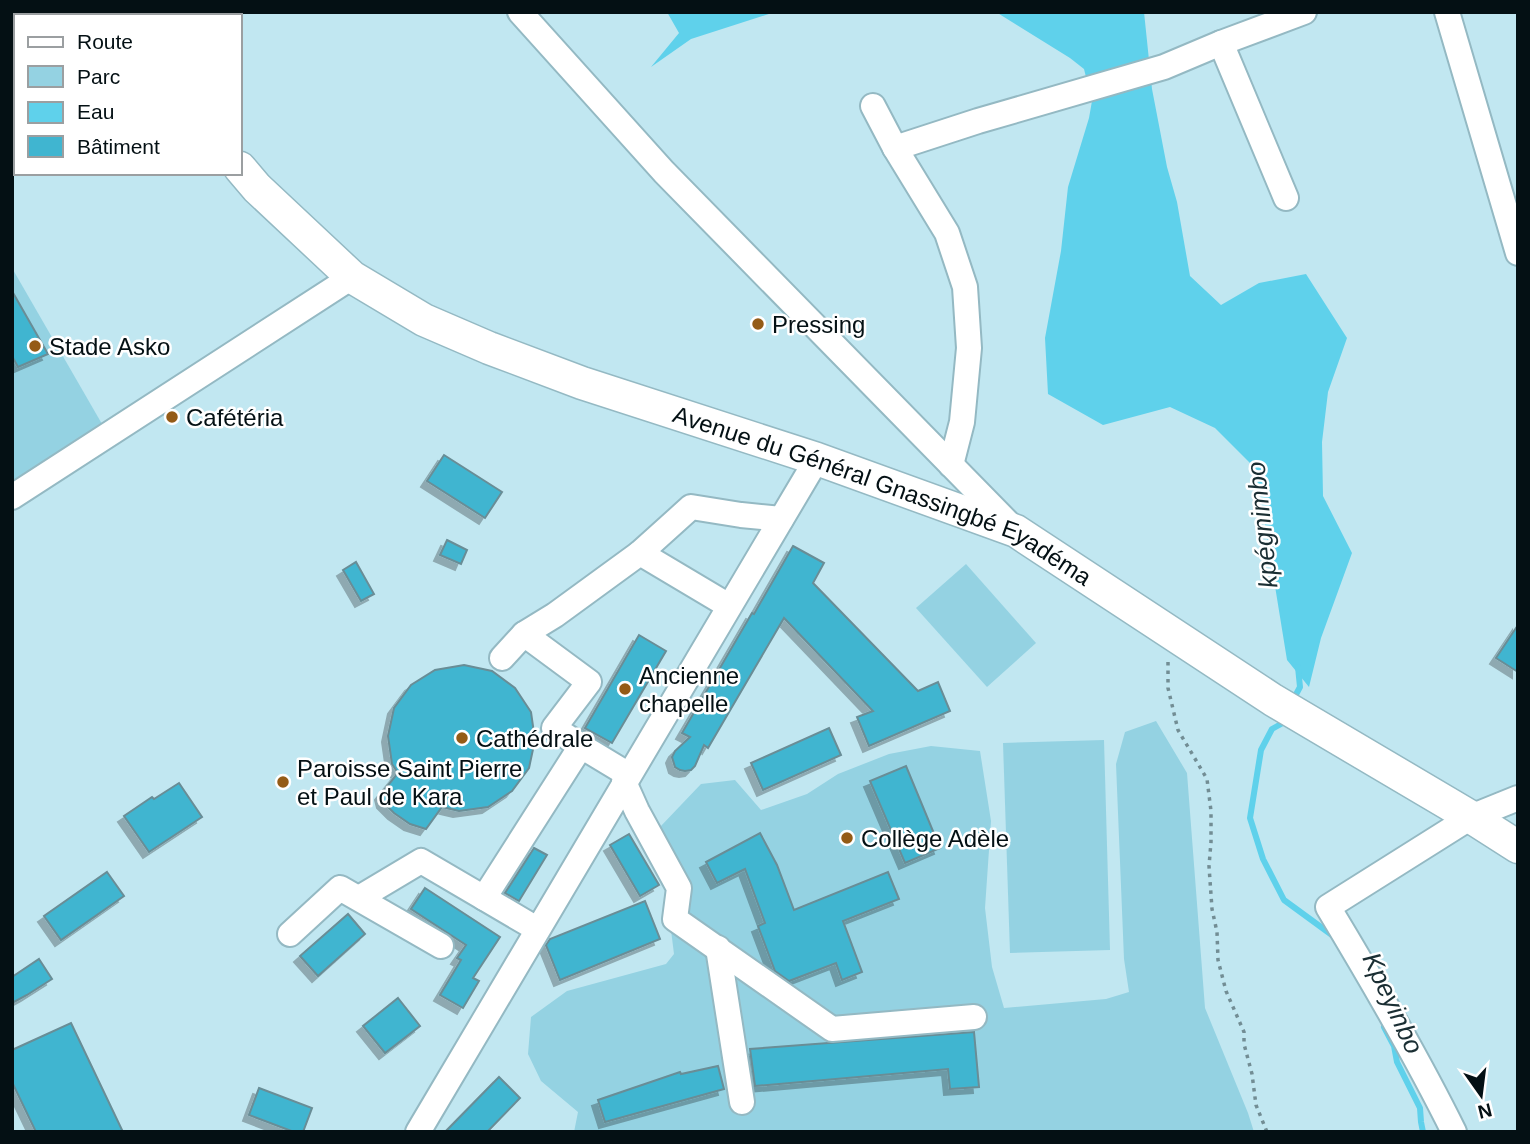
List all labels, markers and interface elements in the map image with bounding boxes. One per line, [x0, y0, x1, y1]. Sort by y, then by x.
legend [14, 14, 242, 175]
text: Route [77, 30, 133, 53]
text: Parc [77, 65, 120, 88]
text: Eau [77, 100, 114, 123]
text: Bâtiment [77, 135, 160, 158]
place label: Pressing [772, 311, 865, 338]
marker: Pressing [750, 316, 766, 332]
place label: Stade Asko [49, 333, 170, 360]
marker: Stade Asko [27, 338, 43, 354]
street label: Avenue du Général Gnassingbé Eyadéma [670, 400, 1097, 591]
place label: Cafétéria [186, 404, 284, 431]
marker: Cafétéria [164, 409, 180, 425]
water label: kpégnimbo [1240, 460, 1284, 590]
place label: Ancienne chapelle [639, 662, 739, 717]
marker: Ancienne chapelle [617, 681, 633, 697]
place label: Cathédrale [476, 725, 593, 752]
marker: Cathédrale [454, 730, 470, 746]
place label: Paroisse Saint Pierre et Paul de Kara [297, 755, 522, 810]
marker: Paroisse Saint Pierre et Paul de Kara [275, 774, 291, 790]
place label: Collège Adèle [861, 825, 1009, 852]
marker: Collège Adèle [839, 830, 855, 846]
water label: Kpeyinbo [1356, 948, 1430, 1058]
north arrow [1446, 1060, 1516, 1130]
text: N [1476, 1099, 1494, 1123]

